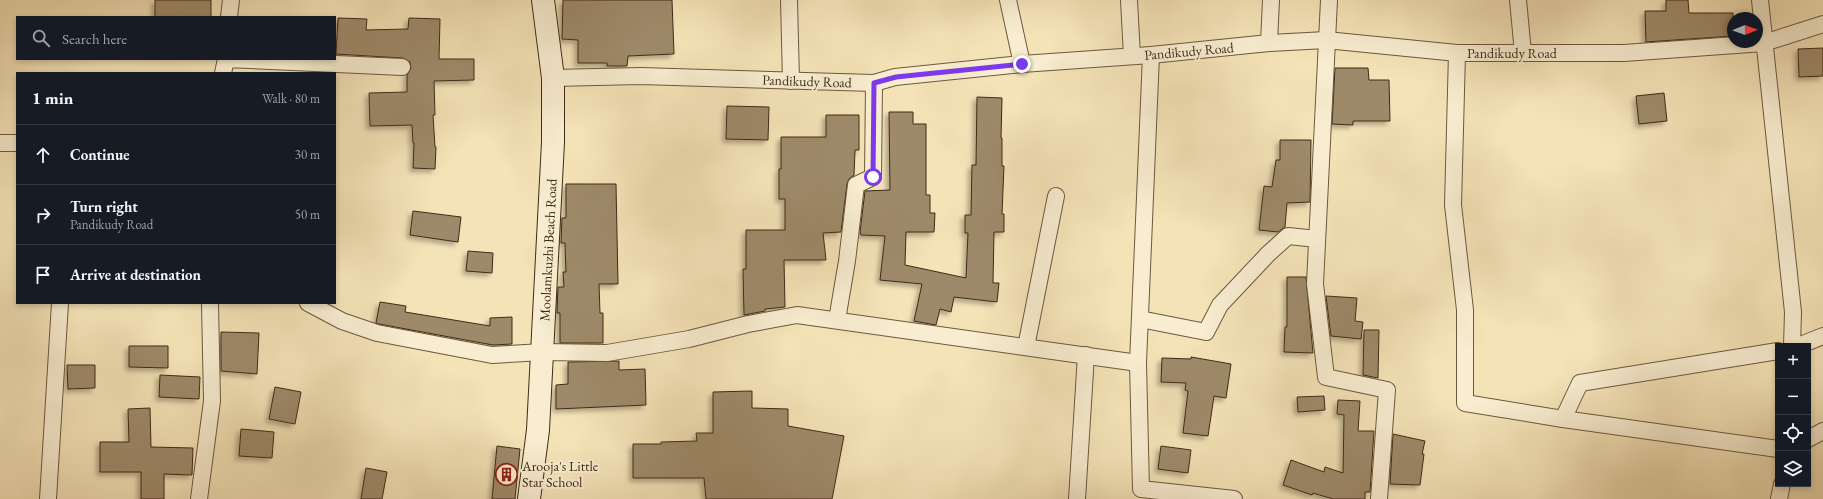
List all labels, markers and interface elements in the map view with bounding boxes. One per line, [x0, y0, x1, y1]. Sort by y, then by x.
north arrow [1727, 12, 1763, 48]
search box [16, 16, 336, 60]
icon: search [30, 27, 52, 49]
text: Search here [62, 29, 127, 48]
street label: Pandikudy Road [1143, 38, 1235, 64]
street label: Pandikudy Road [1467, 44, 1558, 62]
route end [1013, 55, 1031, 73]
street label: Pandikudy Road [762, 70, 853, 92]
text: 1 min [32, 87, 73, 109]
text: Walk · 80 m [262, 90, 320, 107]
icon: ahead [32, 144, 54, 166]
text: Continue [70, 145, 130, 164]
text: 30 m [295, 146, 320, 163]
route start [864, 168, 882, 186]
street label: Moolamkuzhi Beach Road [535, 177, 561, 322]
text: Turn right [70, 197, 138, 216]
icon: right [32, 204, 54, 226]
text: 50 m [295, 206, 320, 223]
text: Pandikudy Road [70, 216, 153, 233]
icon: arrive [32, 264, 54, 286]
text: Arrive at destination [70, 265, 201, 284]
map controls [1775, 343, 1811, 487]
button: + [1775, 343, 1811, 379]
button: − [1775, 379, 1811, 415]
button: locate [1775, 415, 1811, 451]
button: layers [1775, 451, 1811, 487]
place label: Arooja's Little Star School [521, 457, 599, 491]
building icon: Arooja's Little Star School [493, 461, 519, 487]

